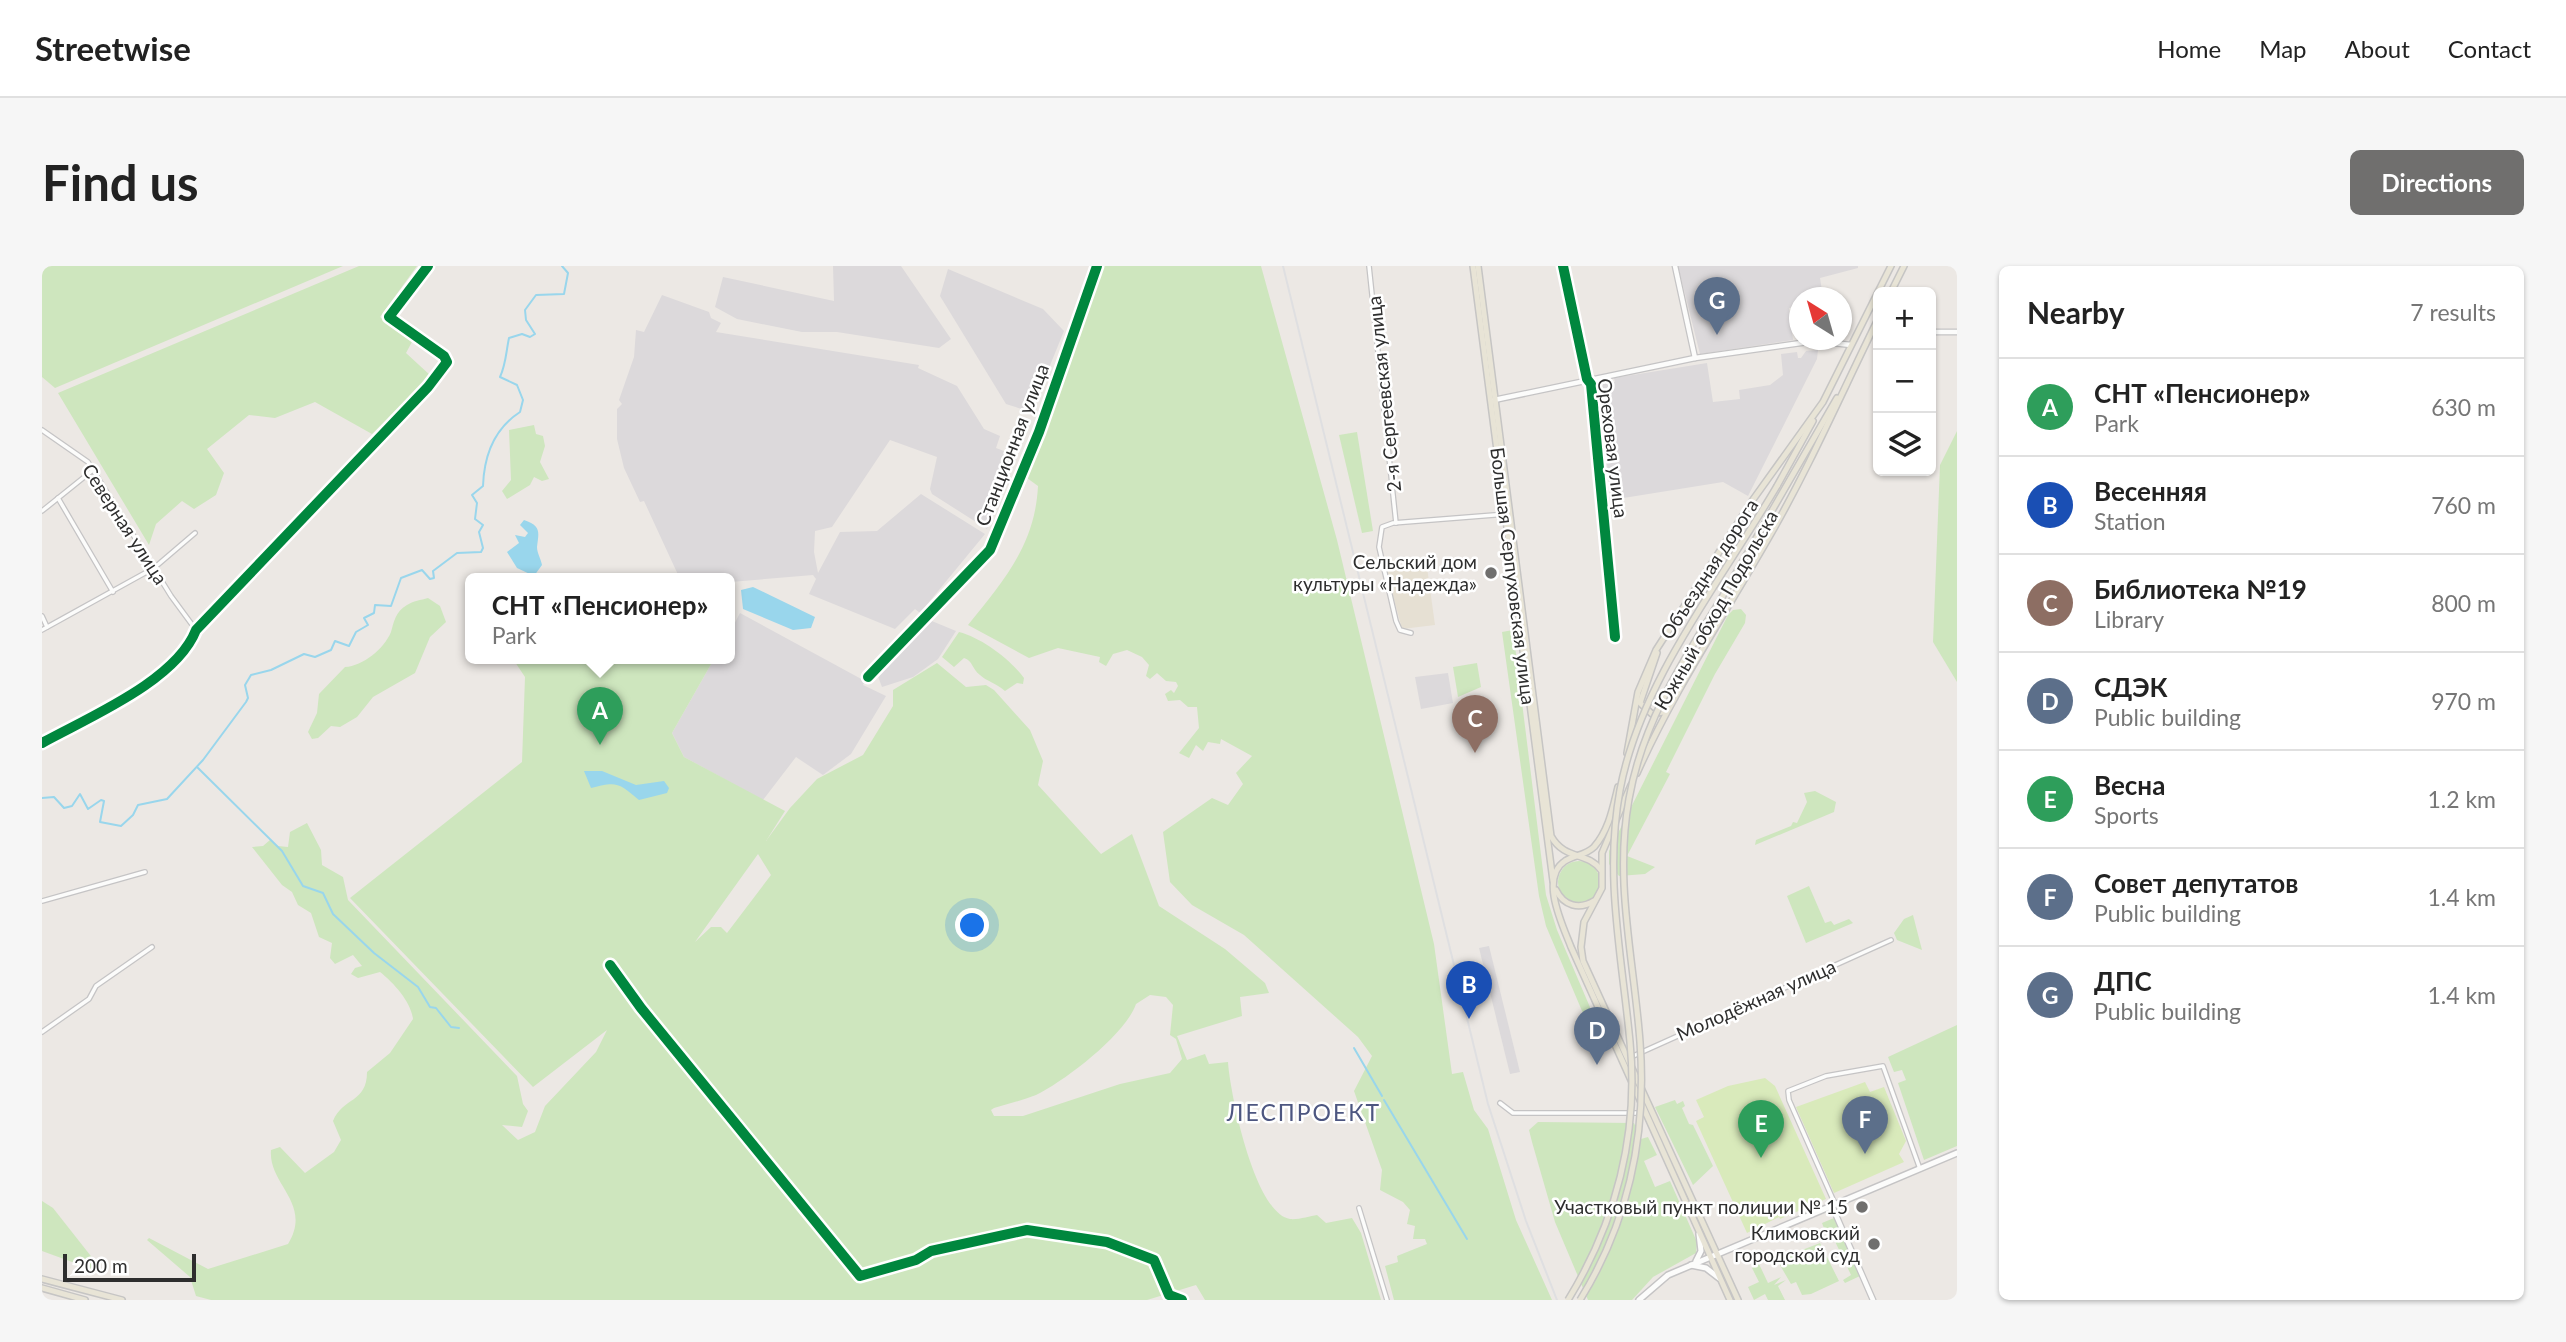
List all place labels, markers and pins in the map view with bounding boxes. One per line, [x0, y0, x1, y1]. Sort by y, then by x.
pin: G [1694, 277, 1740, 335]
place label: Сельский дом культуры «Надежда» [1293, 550, 1477, 595]
marker: Сельский дом культуры «Надежда» [1483, 565, 1499, 581]
pin: A [577, 687, 623, 745]
pin: C [1452, 695, 1498, 753]
pin: B [1446, 961, 1492, 1019]
pin: D [1574, 1007, 1620, 1065]
pin: F [1842, 1096, 1888, 1154]
pin: E [1738, 1100, 1784, 1158]
place label: Участковый пункт полиции № 15 [1554, 1195, 1848, 1218]
marker: Участковый пункт полиции № 15 [1854, 1199, 1870, 1215]
place label: Климовский городской суд [1734, 1221, 1860, 1266]
marker: Климовский городской суд [1866, 1236, 1882, 1252]

